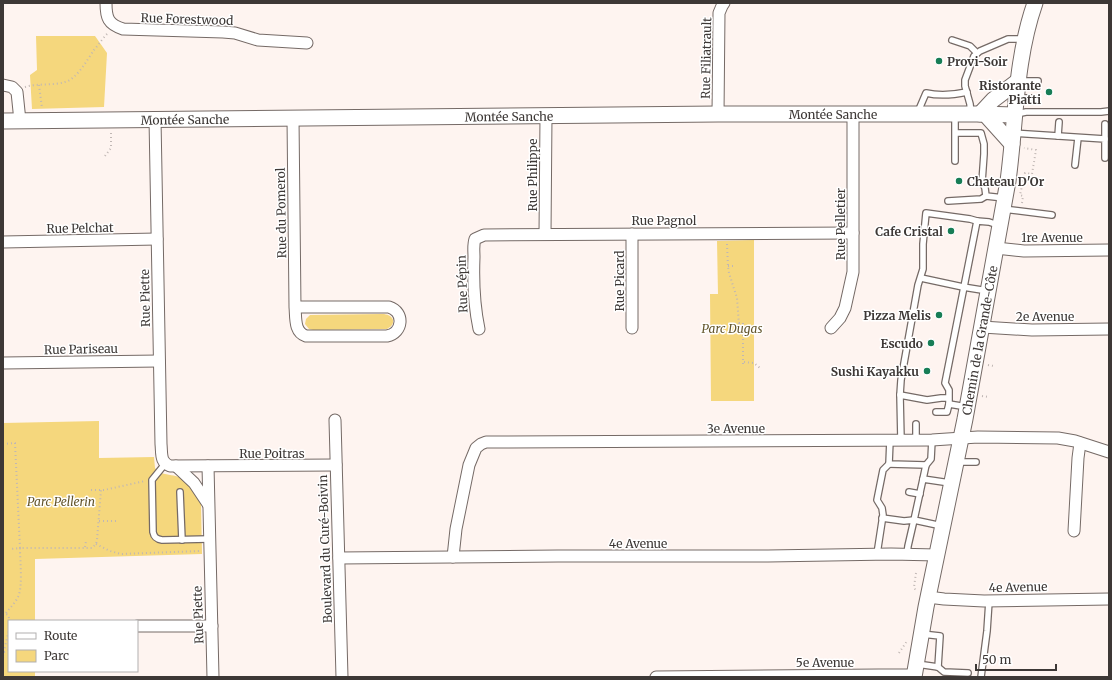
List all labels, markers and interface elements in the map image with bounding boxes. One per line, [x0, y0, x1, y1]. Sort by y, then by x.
street label: Rue Forestwood [140, 10, 234, 28]
street label: Rue Filiatrault [698, 17, 714, 99]
place label: Provi-Soir [947, 54, 1008, 69]
marker: Provi-Soir [934, 56, 944, 66]
place label: Ristorante Piatti [979, 78, 1041, 107]
marker: Ristorante Piatti [1044, 87, 1054, 97]
street label: Montée Sanche [789, 107, 877, 122]
street label: Montée Sanche [465, 108, 553, 124]
street label: Montée Sanche [141, 111, 229, 127]
street label: Rue Philippe [525, 139, 540, 211]
street label: Rue du Pomerol [273, 167, 289, 258]
place label: Chateau D'Or [967, 174, 1045, 189]
marker: Chateau D'Or [954, 176, 964, 186]
street label: Rue Pelletier [833, 187, 848, 260]
street label: Rue Pagnol [632, 213, 697, 228]
street label: Rue Pelchat [46, 220, 114, 236]
place label: Cafe Cristal [875, 224, 943, 239]
marker: Cafe Cristal [946, 226, 956, 236]
street label: 1re Avenue [1021, 230, 1083, 245]
street label: Rue Picard [612, 250, 627, 312]
street label: Rue Pépin [453, 255, 471, 313]
street label: Chemin de la Grande-Côte [958, 264, 1000, 416]
street label: Rue Piette [137, 269, 153, 327]
place label: Pizza Melis [863, 308, 931, 323]
street label: 2e Avenue [1016, 309, 1074, 324]
marker: Pizza Melis [934, 310, 944, 320]
park label: Parc Dugas [701, 321, 763, 336]
place label: Escudo [881, 336, 923, 351]
marker: Escudo [926, 338, 936, 348]
street label: Rue Pariseau [44, 341, 119, 357]
place label: Sushi Kayakku [831, 364, 919, 379]
marker: Sushi Kayakku [922, 366, 932, 376]
street label: 3e Avenue [707, 421, 765, 436]
street label: Rue Poitras [239, 446, 305, 461]
street label: Boulevard du Curé-Boivin [315, 474, 335, 623]
park label: Parc Pellerin [27, 494, 95, 509]
street label: 4e Avenue [609, 536, 667, 551]
street label: 4e Avenue [989, 579, 1047, 595]
street label: Rue Piette [189, 586, 207, 644]
legend [8, 620, 138, 672]
text: Route [44, 628, 77, 643]
scale bar [976, 646, 1056, 672]
text: Parc [44, 648, 69, 663]
text: 50 m [982, 652, 1011, 667]
street label: 5e Avenue [796, 655, 854, 670]

